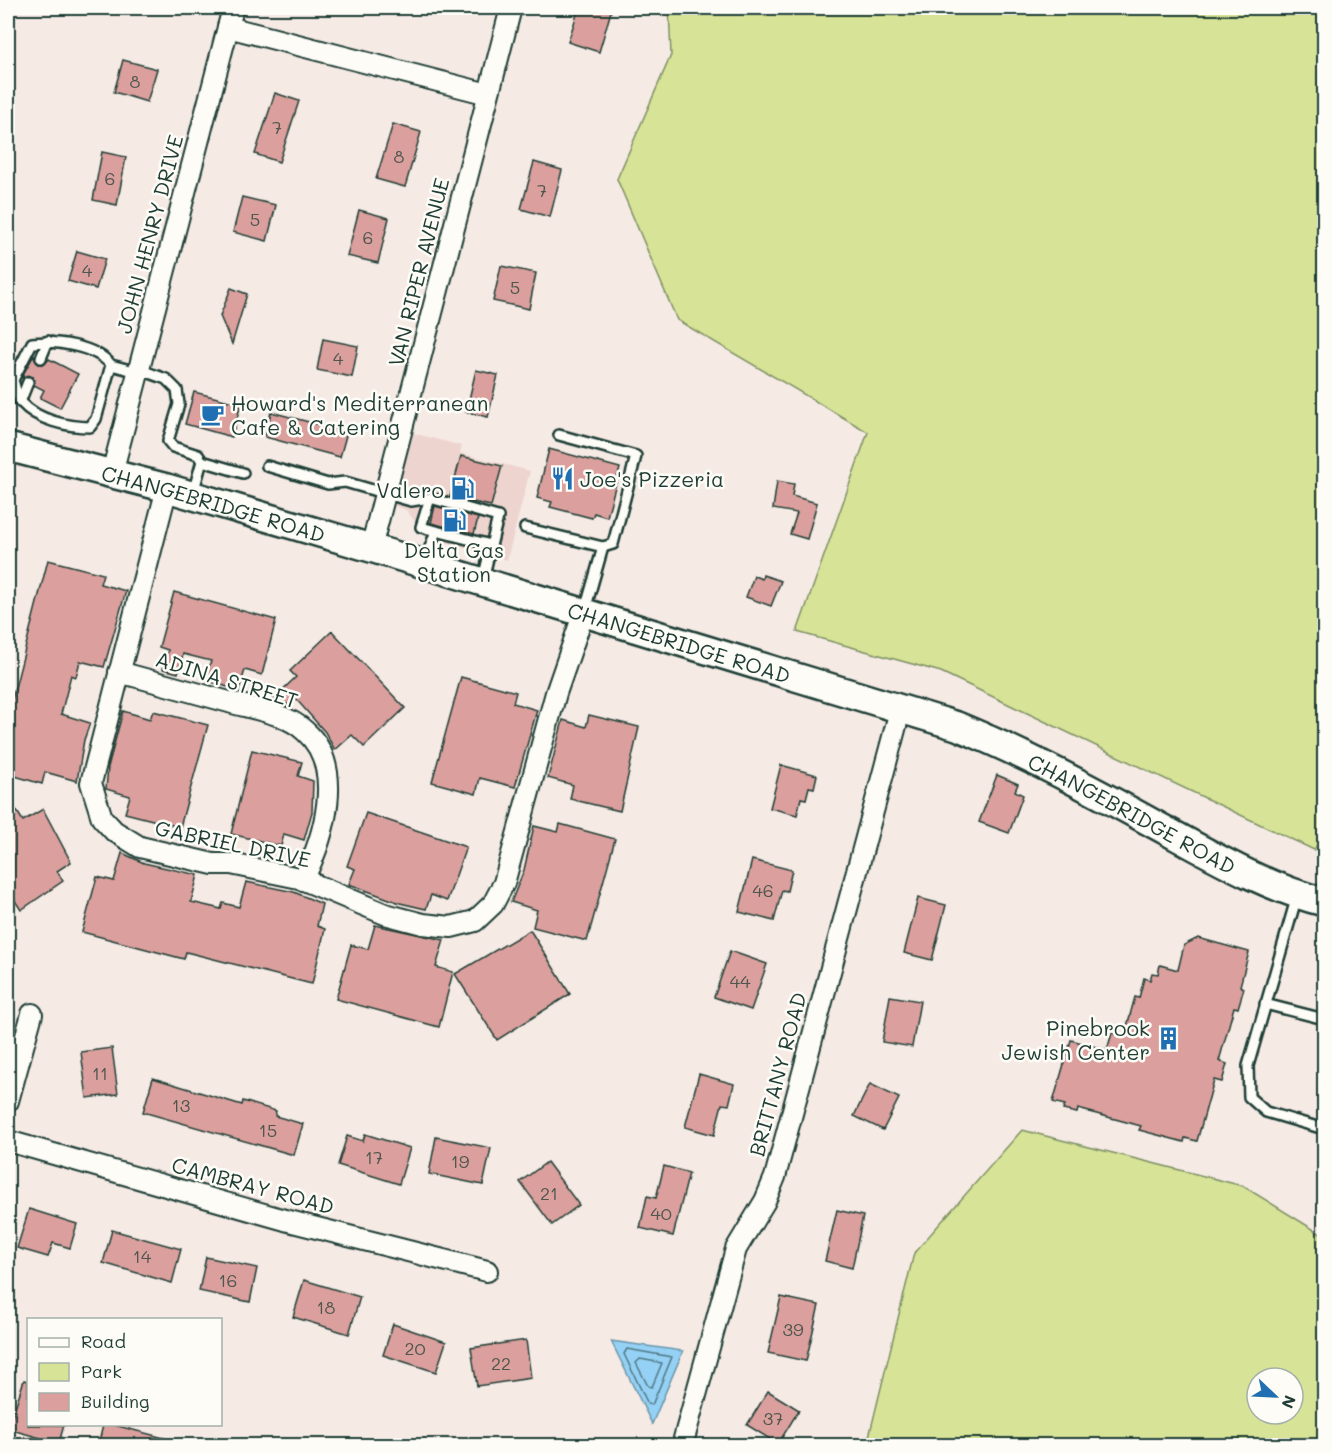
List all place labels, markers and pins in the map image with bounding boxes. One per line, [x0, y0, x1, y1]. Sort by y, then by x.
place label: Howard's Mediterranean Cafe & Catering [231, 389, 488, 440]
cafe icon: Howard's Mediterranean Cafe & Catering [200, 401, 226, 427]
restaurant icon: Joe's Pizzeria [549, 465, 575, 491]
place label: Joe's Pizzeria [580, 465, 724, 492]
place label: Valero [376, 476, 444, 503]
fuel station icon: Valero [449, 476, 475, 502]
fuel station icon: Delta Gas Station [441, 508, 467, 534]
place label: Delta Gas Station [404, 536, 504, 587]
place label: Pinebrook Jewish Center [1002, 1014, 1150, 1065]
building icon: Pinebrook Jewish Center [1155, 1026, 1181, 1052]

